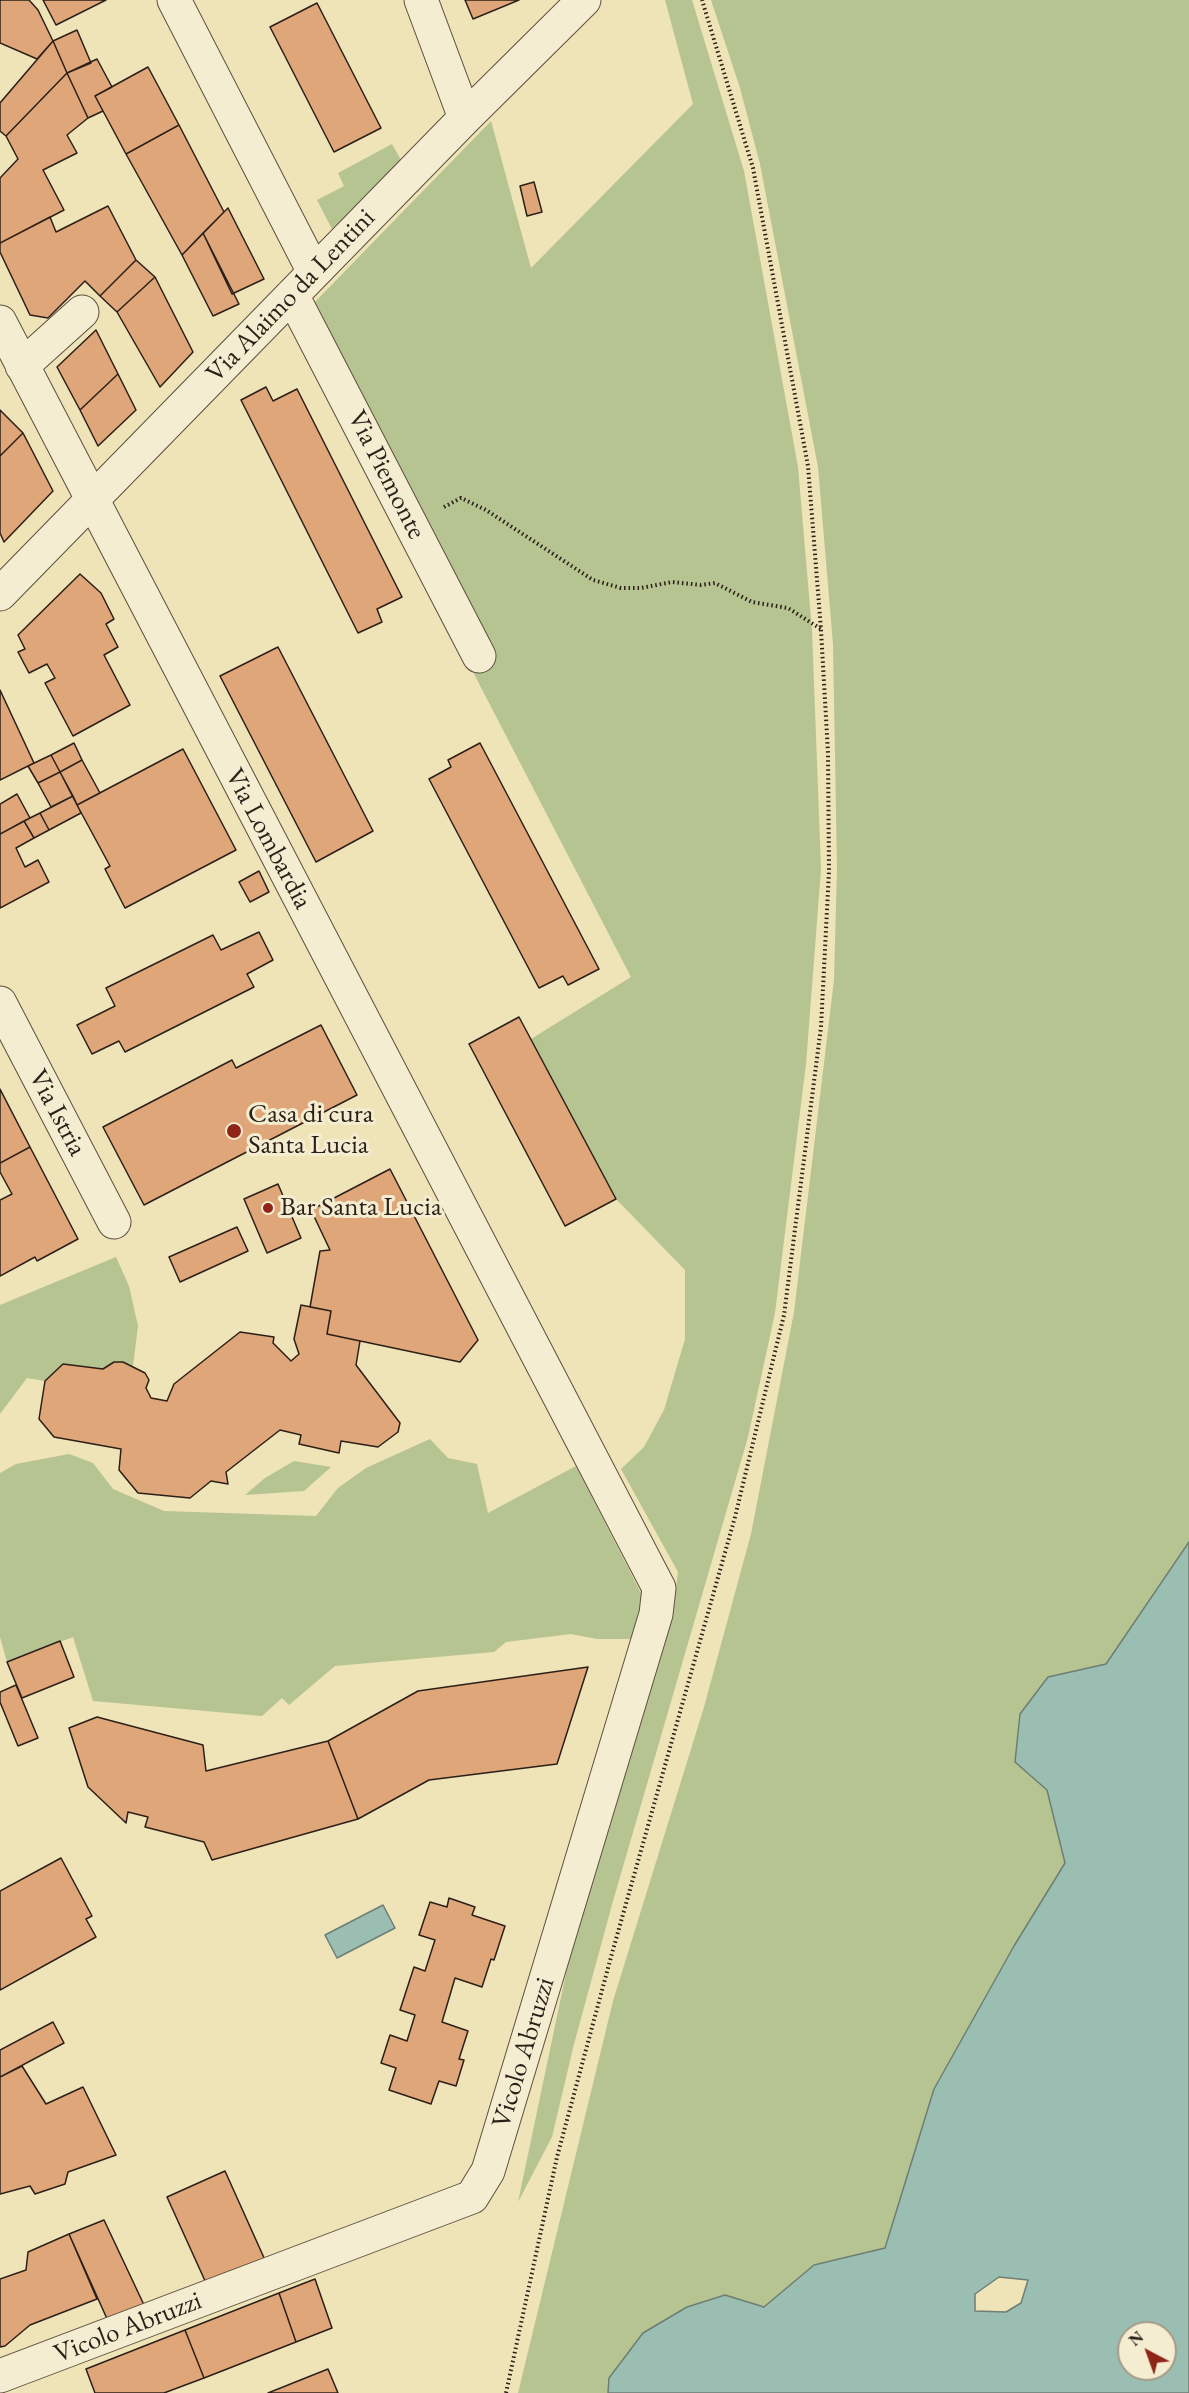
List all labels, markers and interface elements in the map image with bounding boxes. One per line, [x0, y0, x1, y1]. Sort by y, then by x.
street label: Via Alaimo da Lentini [200, 202, 382, 390]
street label: Via Piemonte [340, 405, 432, 545]
street label: Via Lombardia [217, 763, 319, 915]
street label: Via Istria [21, 1064, 93, 1162]
place label: Casa di cura Santa Lucia [248, 1099, 374, 1162]
marker: Casa di cura Santa Lucia [225, 1122, 243, 1140]
place label: Bar Santa Lucia [280, 1192, 442, 1224]
marker: Bar Santa Lucia [261, 1201, 275, 1215]
street label: Vicolo Abruzzi [486, 1974, 562, 2132]
street label: Vicolo Abruzzi [50, 2285, 206, 2371]
north arrow [1117, 2321, 1177, 2381]
text: N [1124, 2326, 1148, 2351]

